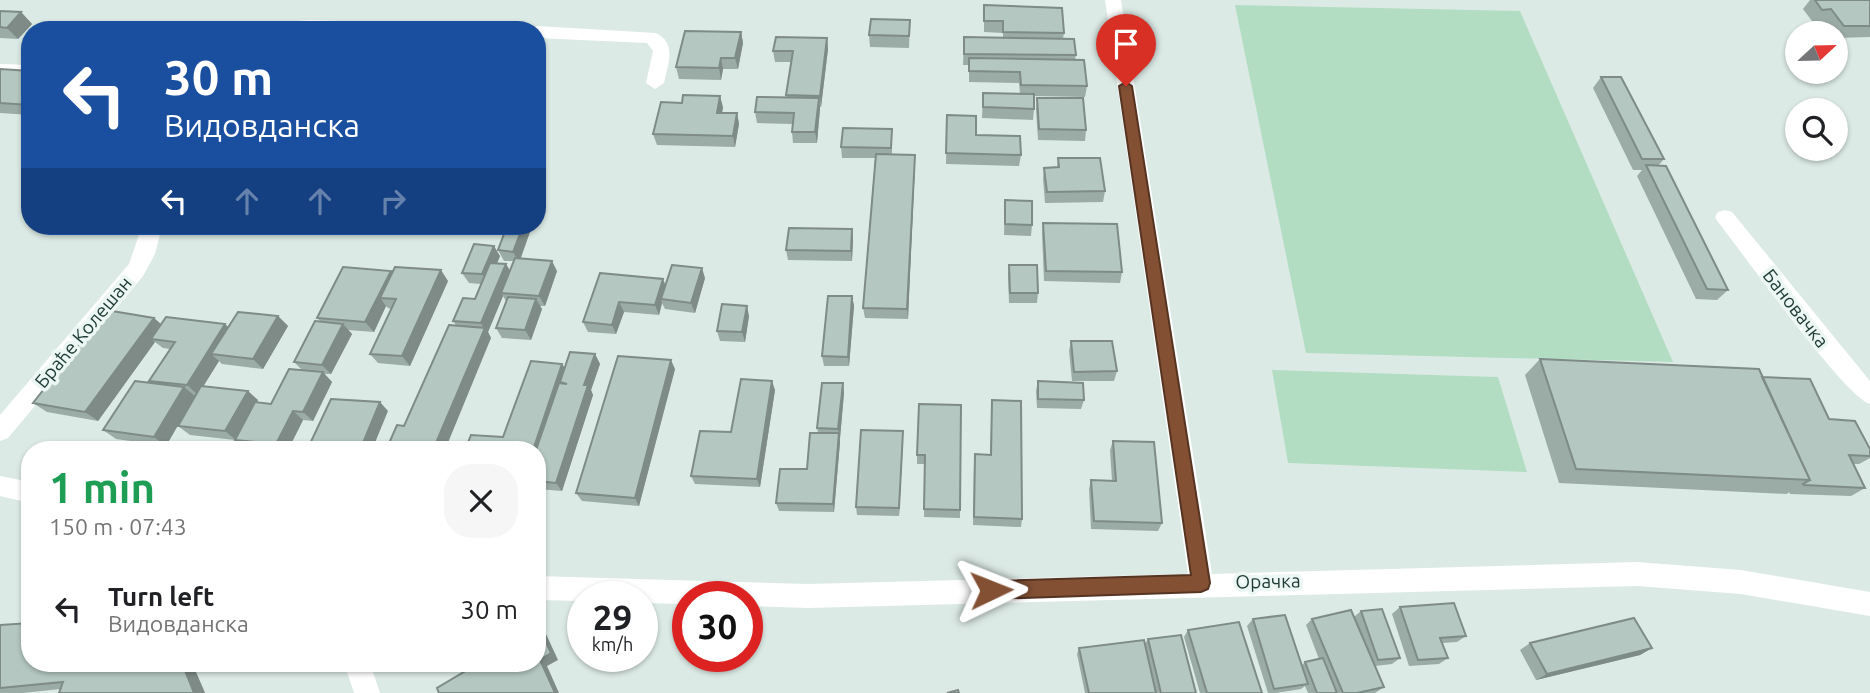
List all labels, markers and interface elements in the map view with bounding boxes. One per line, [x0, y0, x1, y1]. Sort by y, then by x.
pin [1096, 14, 1156, 86]
north arrow [1785, 21, 1848, 84]
map controls [1785, 21, 1848, 161]
icon: arrive [1107, 25, 1145, 63]
icon: left [49, 49, 140, 140]
text: 30 m [164, 49, 273, 104]
button: search [1785, 98, 1848, 161]
text: Видовданска [164, 107, 360, 143]
icon: left [155, 182, 193, 220]
icon: ahead [228, 182, 266, 220]
icon: ahead [301, 182, 339, 220]
icon: right [374, 182, 412, 220]
street label: Бановачка [1759, 264, 1833, 352]
street label: Браће Колешан [30, 272, 136, 392]
text: 1 min [49, 464, 155, 511]
button: close [444, 464, 518, 538]
text: 150 m · 07:43 [49, 514, 187, 539]
position arrow [954, 553, 1028, 627]
street label: Орачка [1235, 569, 1301, 593]
speed limit sign: 30 [672, 581, 763, 672]
text: Turn left [108, 582, 214, 611]
icon: left [49, 590, 87, 628]
text: 30 m [460, 595, 518, 624]
text: 29 [593, 597, 632, 637]
text: Видовданска [108, 611, 249, 636]
text: km/h [592, 634, 633, 654]

